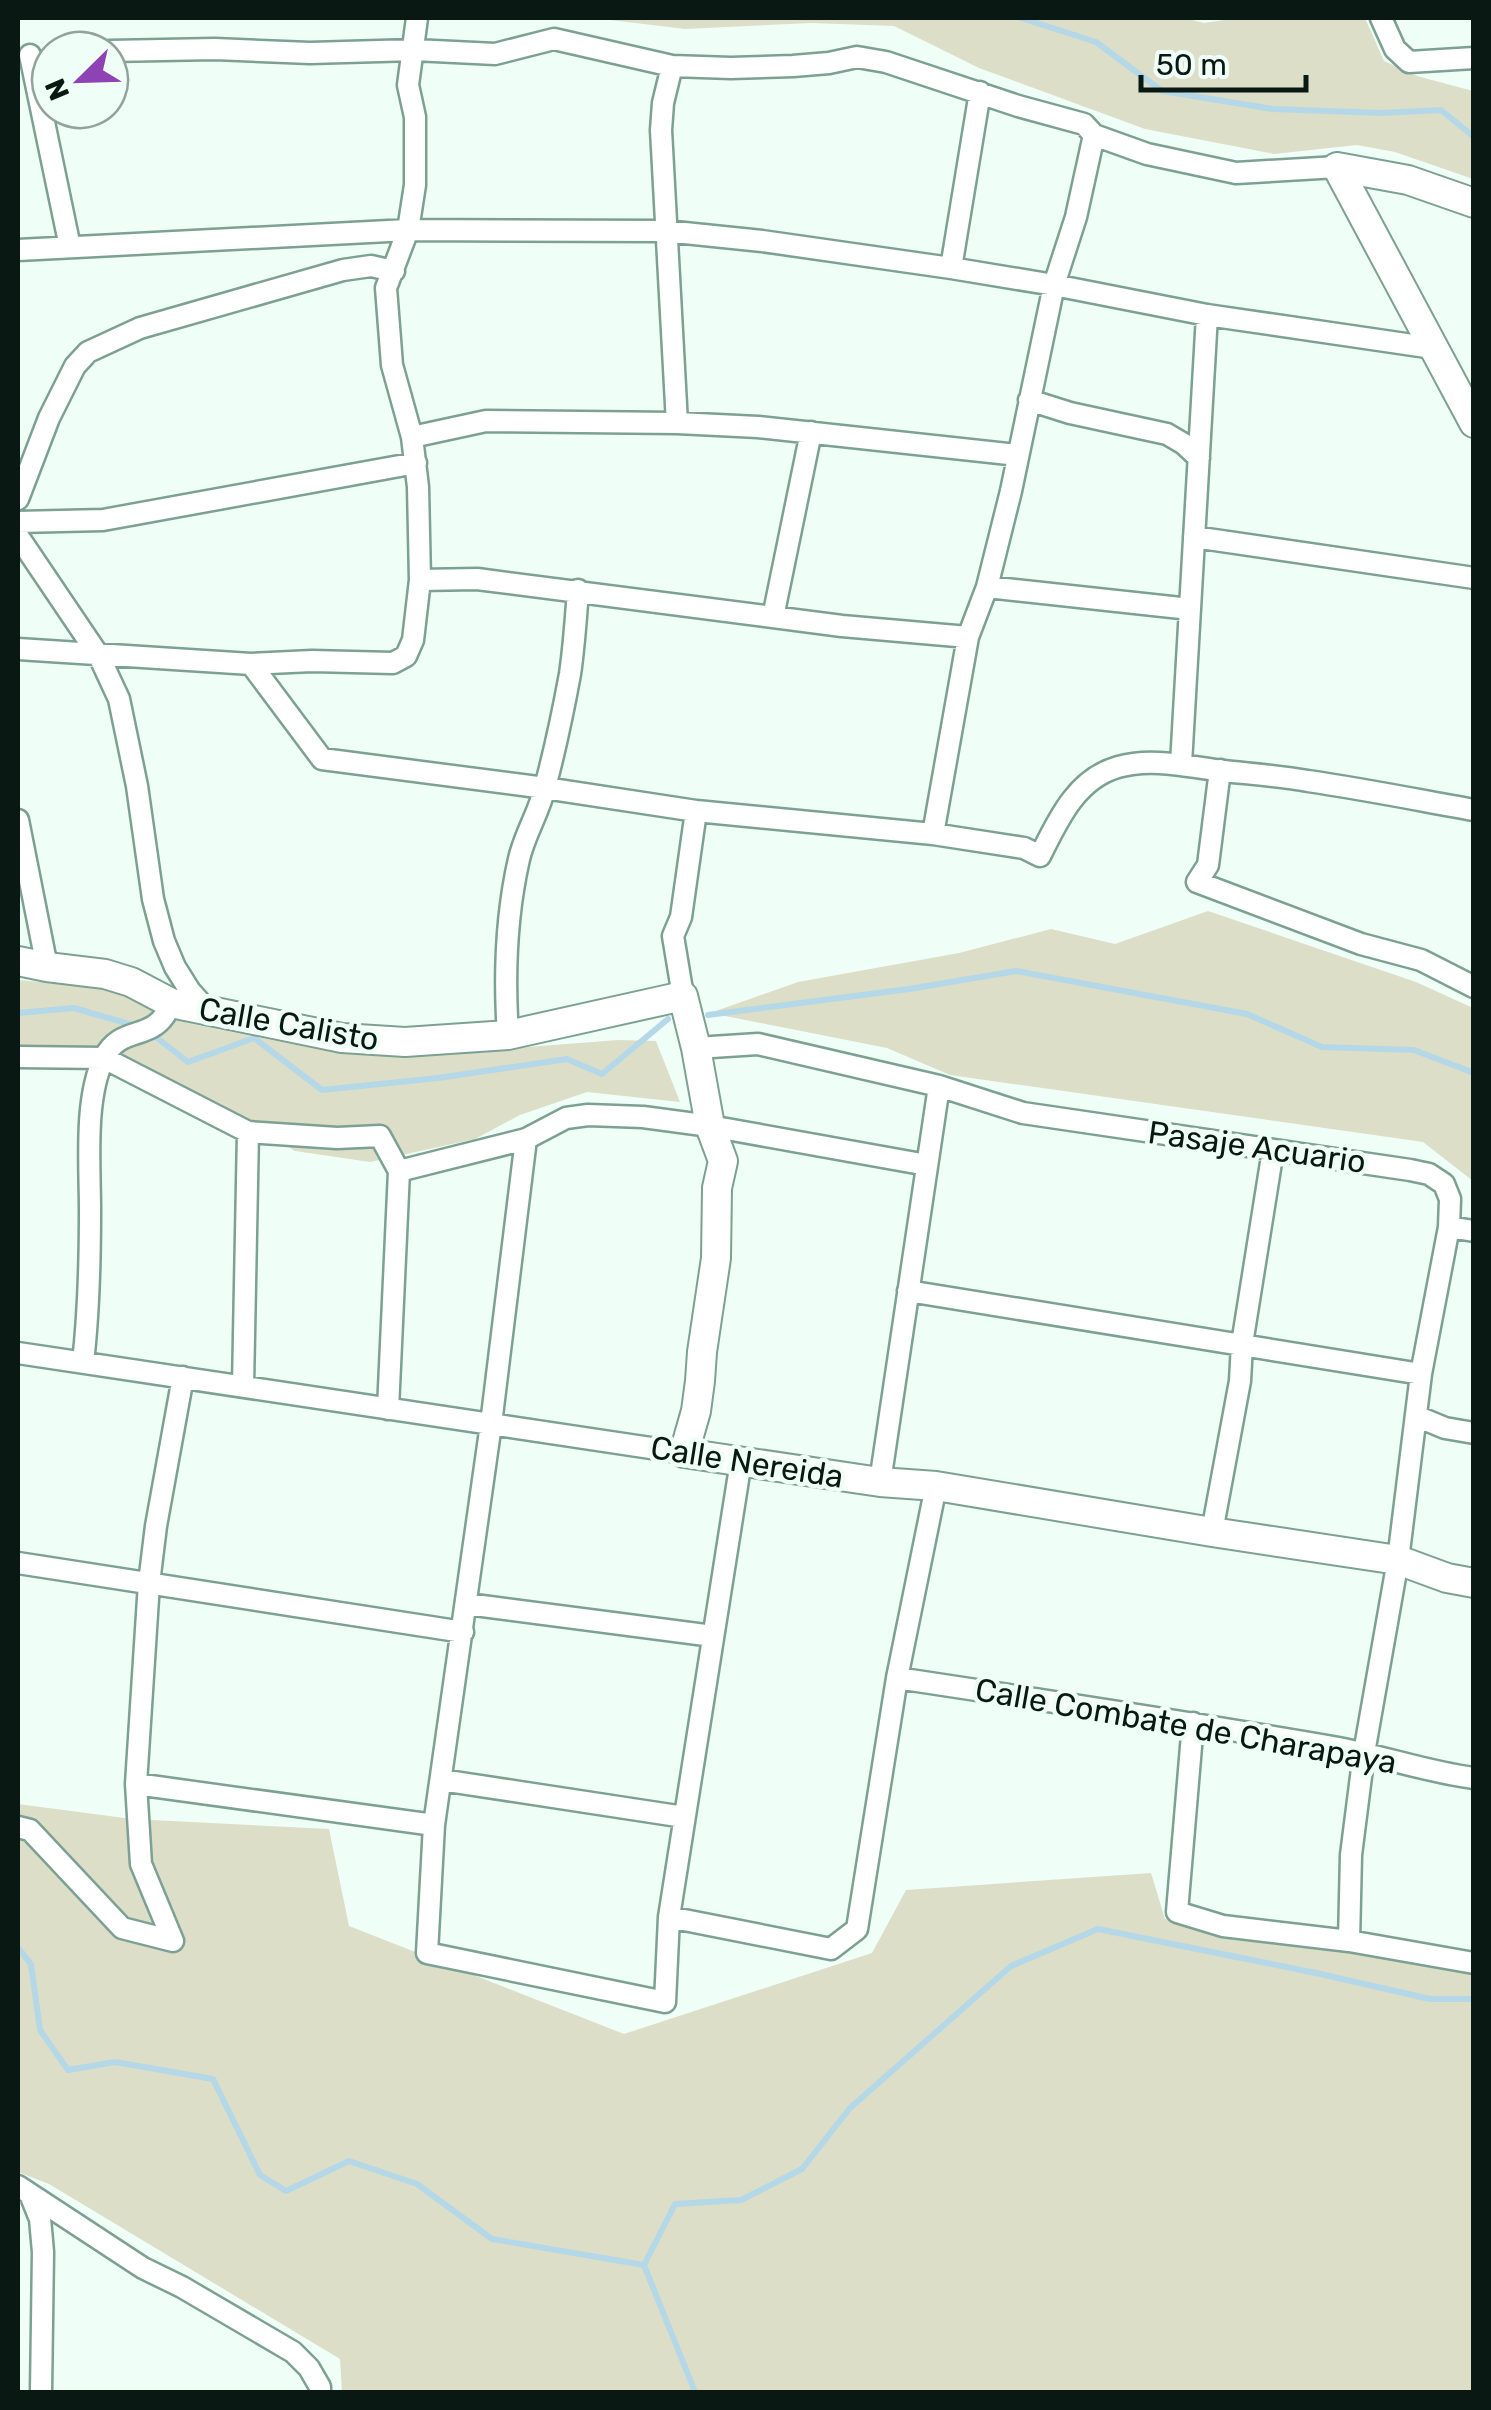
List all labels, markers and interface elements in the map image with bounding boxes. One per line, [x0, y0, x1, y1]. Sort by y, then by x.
north arrow [30, 30, 130, 130]
scale bar [1141, 30, 1306, 92]
text: 50 m [1156, 47, 1227, 83]
text: N [38, 74, 77, 105]
street label: Calle Calisto [196, 989, 382, 1059]
street label: Pasaje Acuario [1146, 1113, 1368, 1181]
street label: Calle Nereida [648, 1428, 846, 1496]
street label: Calle Combate de Charapaya [972, 1670, 1400, 1782]

